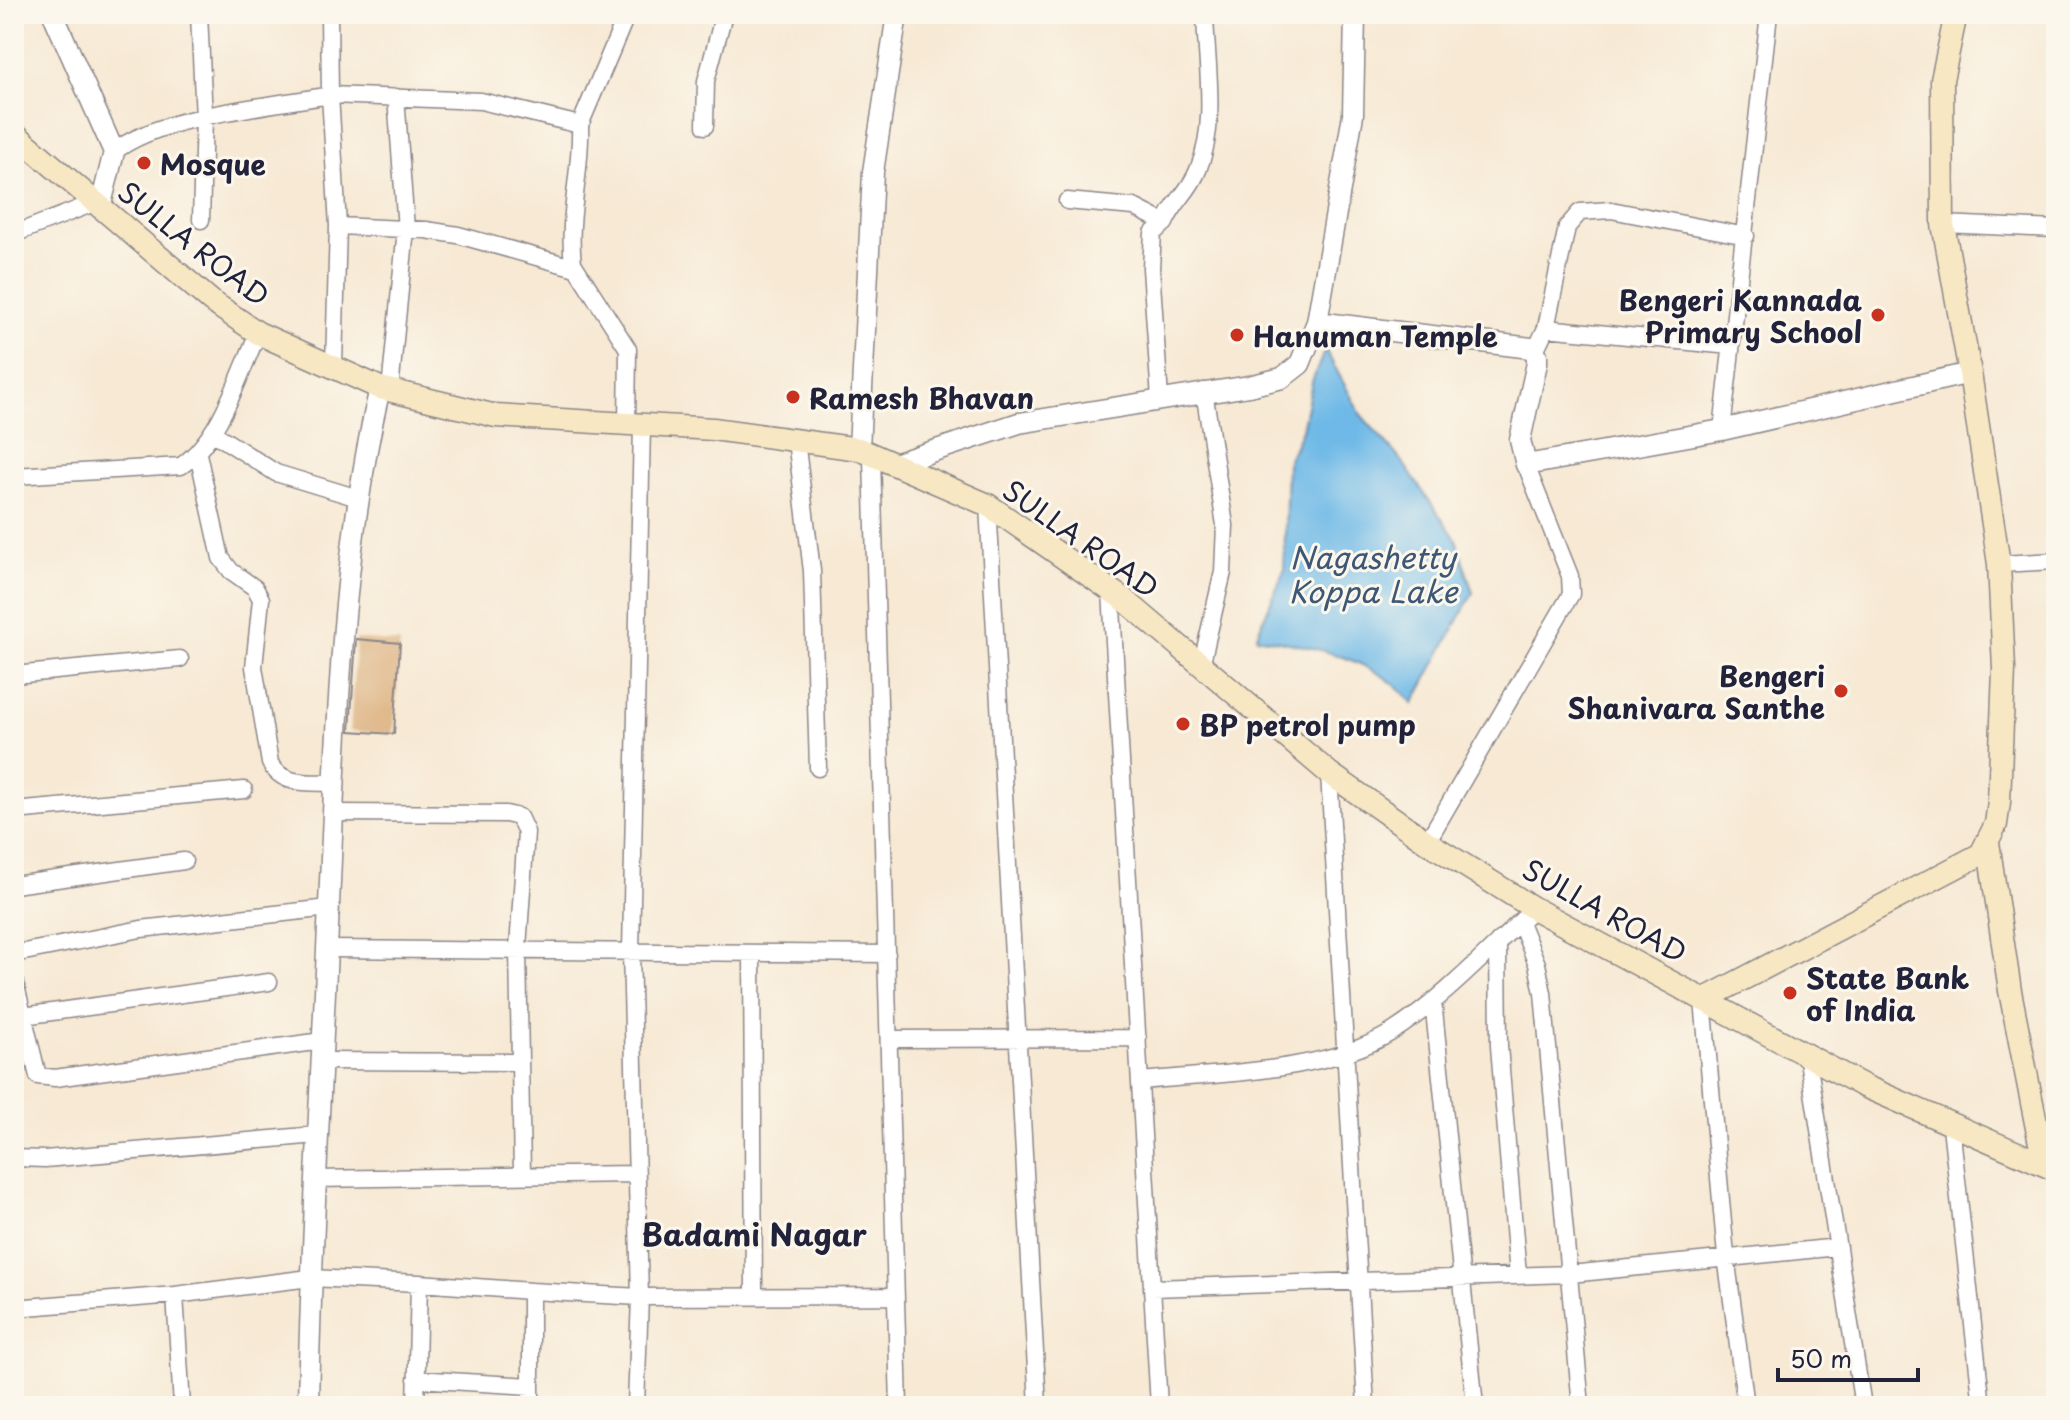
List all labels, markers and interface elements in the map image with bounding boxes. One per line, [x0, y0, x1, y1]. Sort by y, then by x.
place label: Mosque [160, 142, 266, 185]
marker: Mosque [135, 154, 153, 172]
street label: SULLA ROAD [109, 170, 279, 316]
place label: Bengeri Kannada Primary School [1619, 278, 1863, 353]
marker: Bengeri Kannada Primary School [1869, 306, 1887, 324]
place label: Hanuman Temple [1253, 314, 1498, 357]
marker: Hanuman Temple [1228, 326, 1246, 344]
place label: Ramesh Bhavan [809, 376, 1034, 419]
marker: Ramesh Bhavan [784, 388, 802, 406]
street label: SULLA ROAD [994, 468, 1168, 608]
water label: Nagashetty Koppa Lake [1289, 534, 1459, 613]
place label: Bengeri Shanivara Santhe [1567, 654, 1825, 729]
marker: Bengeri Shanivara Santhe [1832, 682, 1850, 700]
place label: BP petrol pump [1199, 703, 1416, 746]
marker: BP petrol pump [1174, 715, 1192, 733]
street label: SULLA ROAD [1515, 847, 1695, 973]
place label: State Bank of India [1806, 956, 1970, 1031]
marker: State Bank of India [1781, 984, 1799, 1002]
district label: Badami Nagar [641, 1211, 867, 1256]
scale bar [1778, 1332, 1918, 1382]
text: 50 m [1790, 1340, 1852, 1376]

